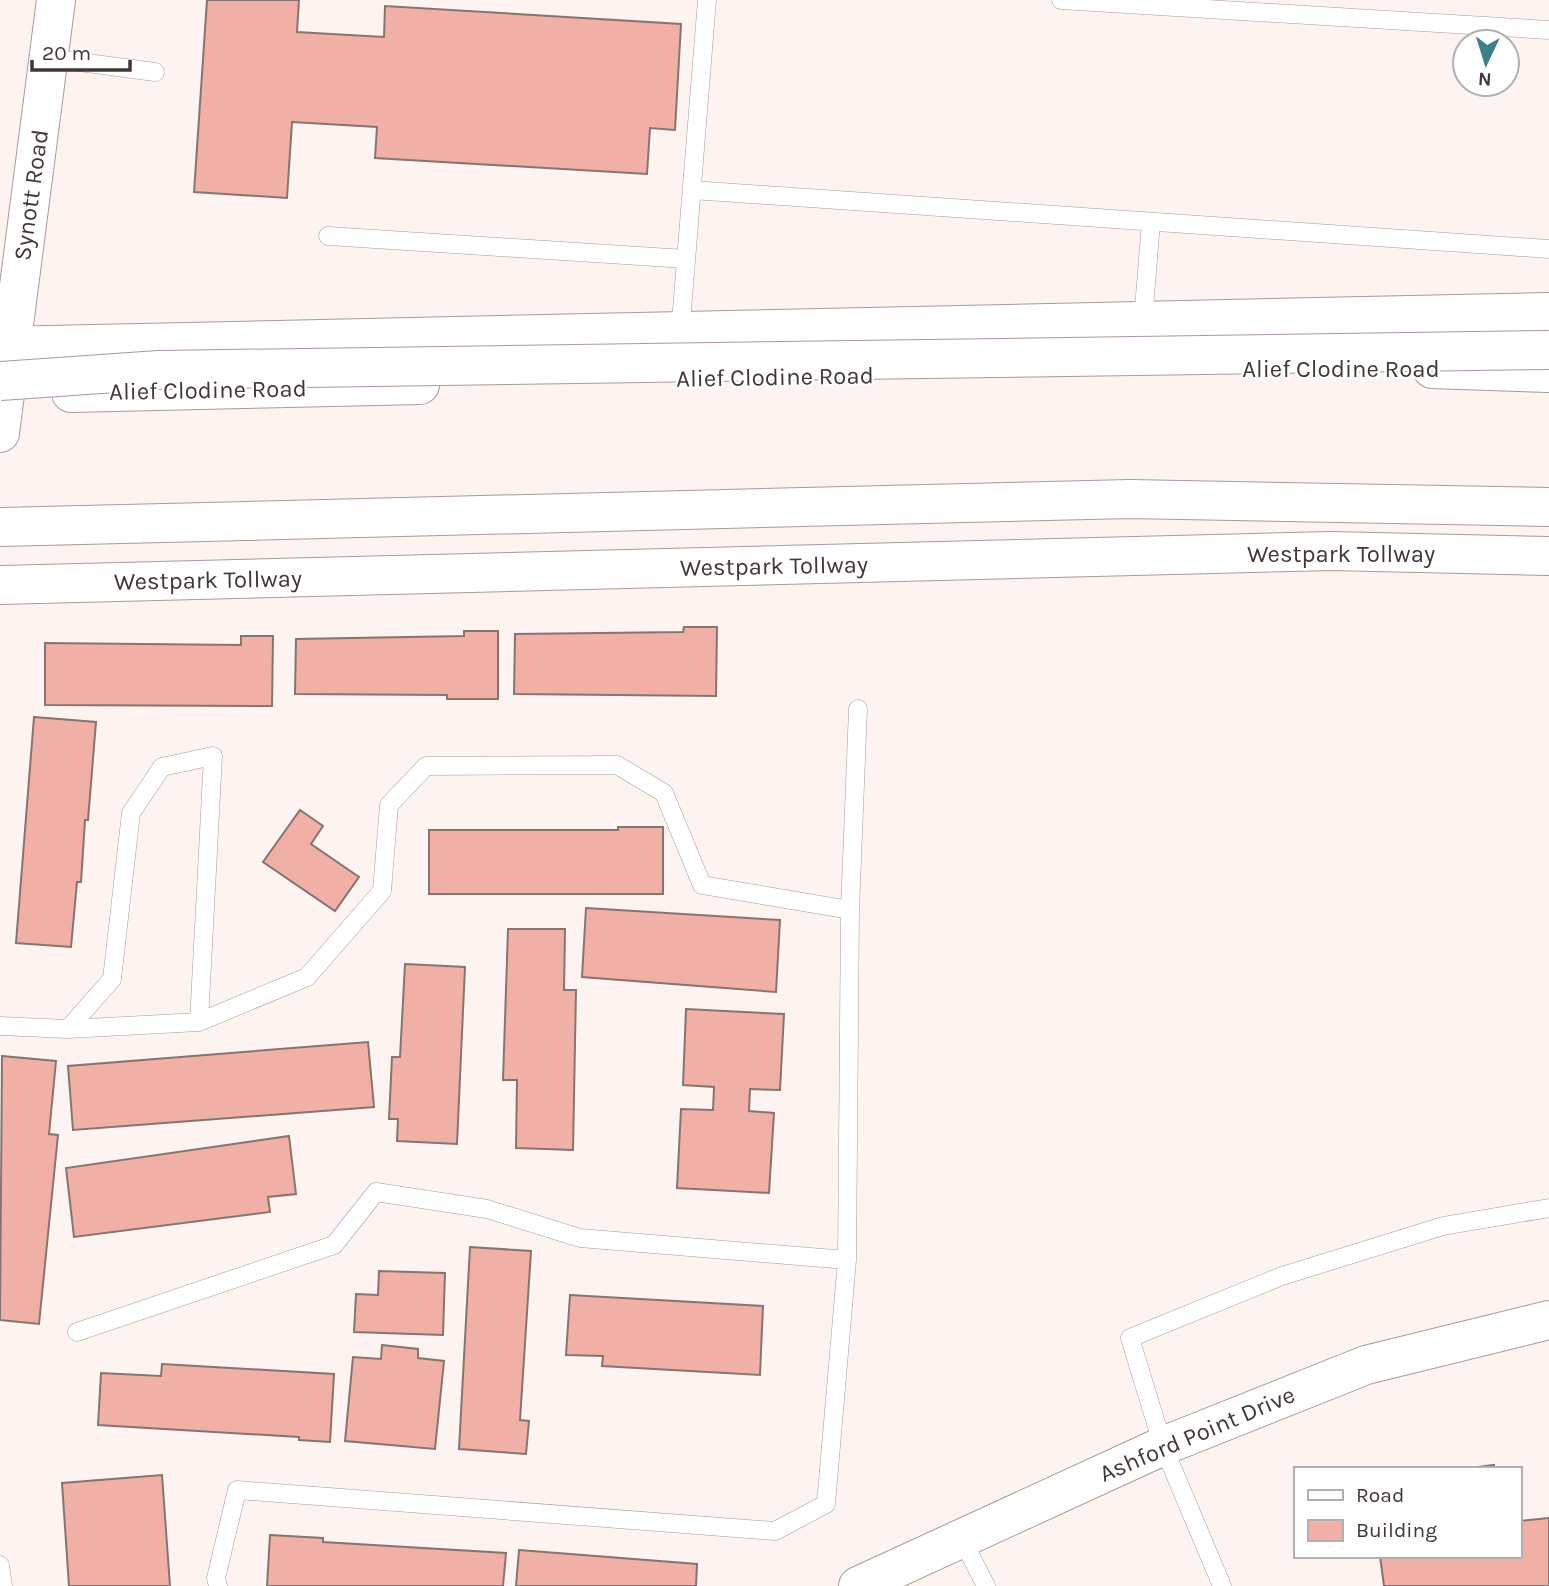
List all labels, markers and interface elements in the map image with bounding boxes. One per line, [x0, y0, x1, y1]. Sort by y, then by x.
scale bar [32, 28, 130, 72]
north arrow [1451, 28, 1521, 98]
text: 20 m [42, 41, 91, 65]
text: N [1477, 68, 1492, 90]
street label: Synott Road [8, 128, 54, 262]
street label: Alief Clodine Road [1242, 355, 1440, 383]
street label: Alief Clodine Road [676, 361, 874, 393]
street label: Alief Clodine Road [109, 374, 307, 406]
street label: Westpark Tollway [1247, 540, 1435, 568]
street label: Westpark Tollway [680, 550, 868, 582]
street label: Westpark Tollway [114, 564, 302, 596]
street label: Ashford Point Drive [1095, 1380, 1299, 1488]
legend [1294, 1467, 1521, 1558]
text: Road [1356, 1483, 1404, 1507]
text: Building [1356, 1518, 1437, 1542]

